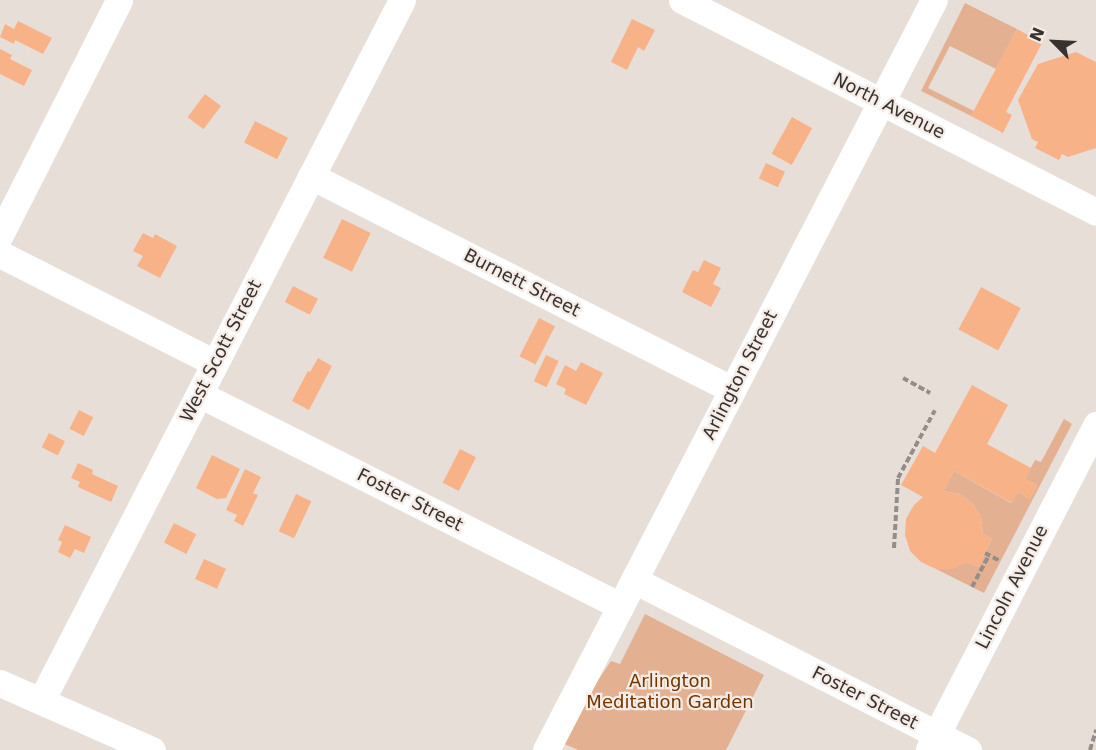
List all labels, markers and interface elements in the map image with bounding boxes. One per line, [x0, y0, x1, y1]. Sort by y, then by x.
north arrow [1024, 12, 1084, 72]
text: N [1026, 25, 1048, 44]
street label: North Avenue [829, 68, 949, 144]
street label: Burnett Street [460, 244, 584, 322]
street label: West Scott Street [176, 276, 266, 426]
street label: Arlington Street [698, 307, 782, 443]
street label: Foster Street [353, 464, 467, 536]
street label: Lincoln Avenue [971, 521, 1053, 653]
street label: Foster Street [808, 662, 922, 734]
park label: Arlington Meditation Garden [586, 671, 754, 714]

